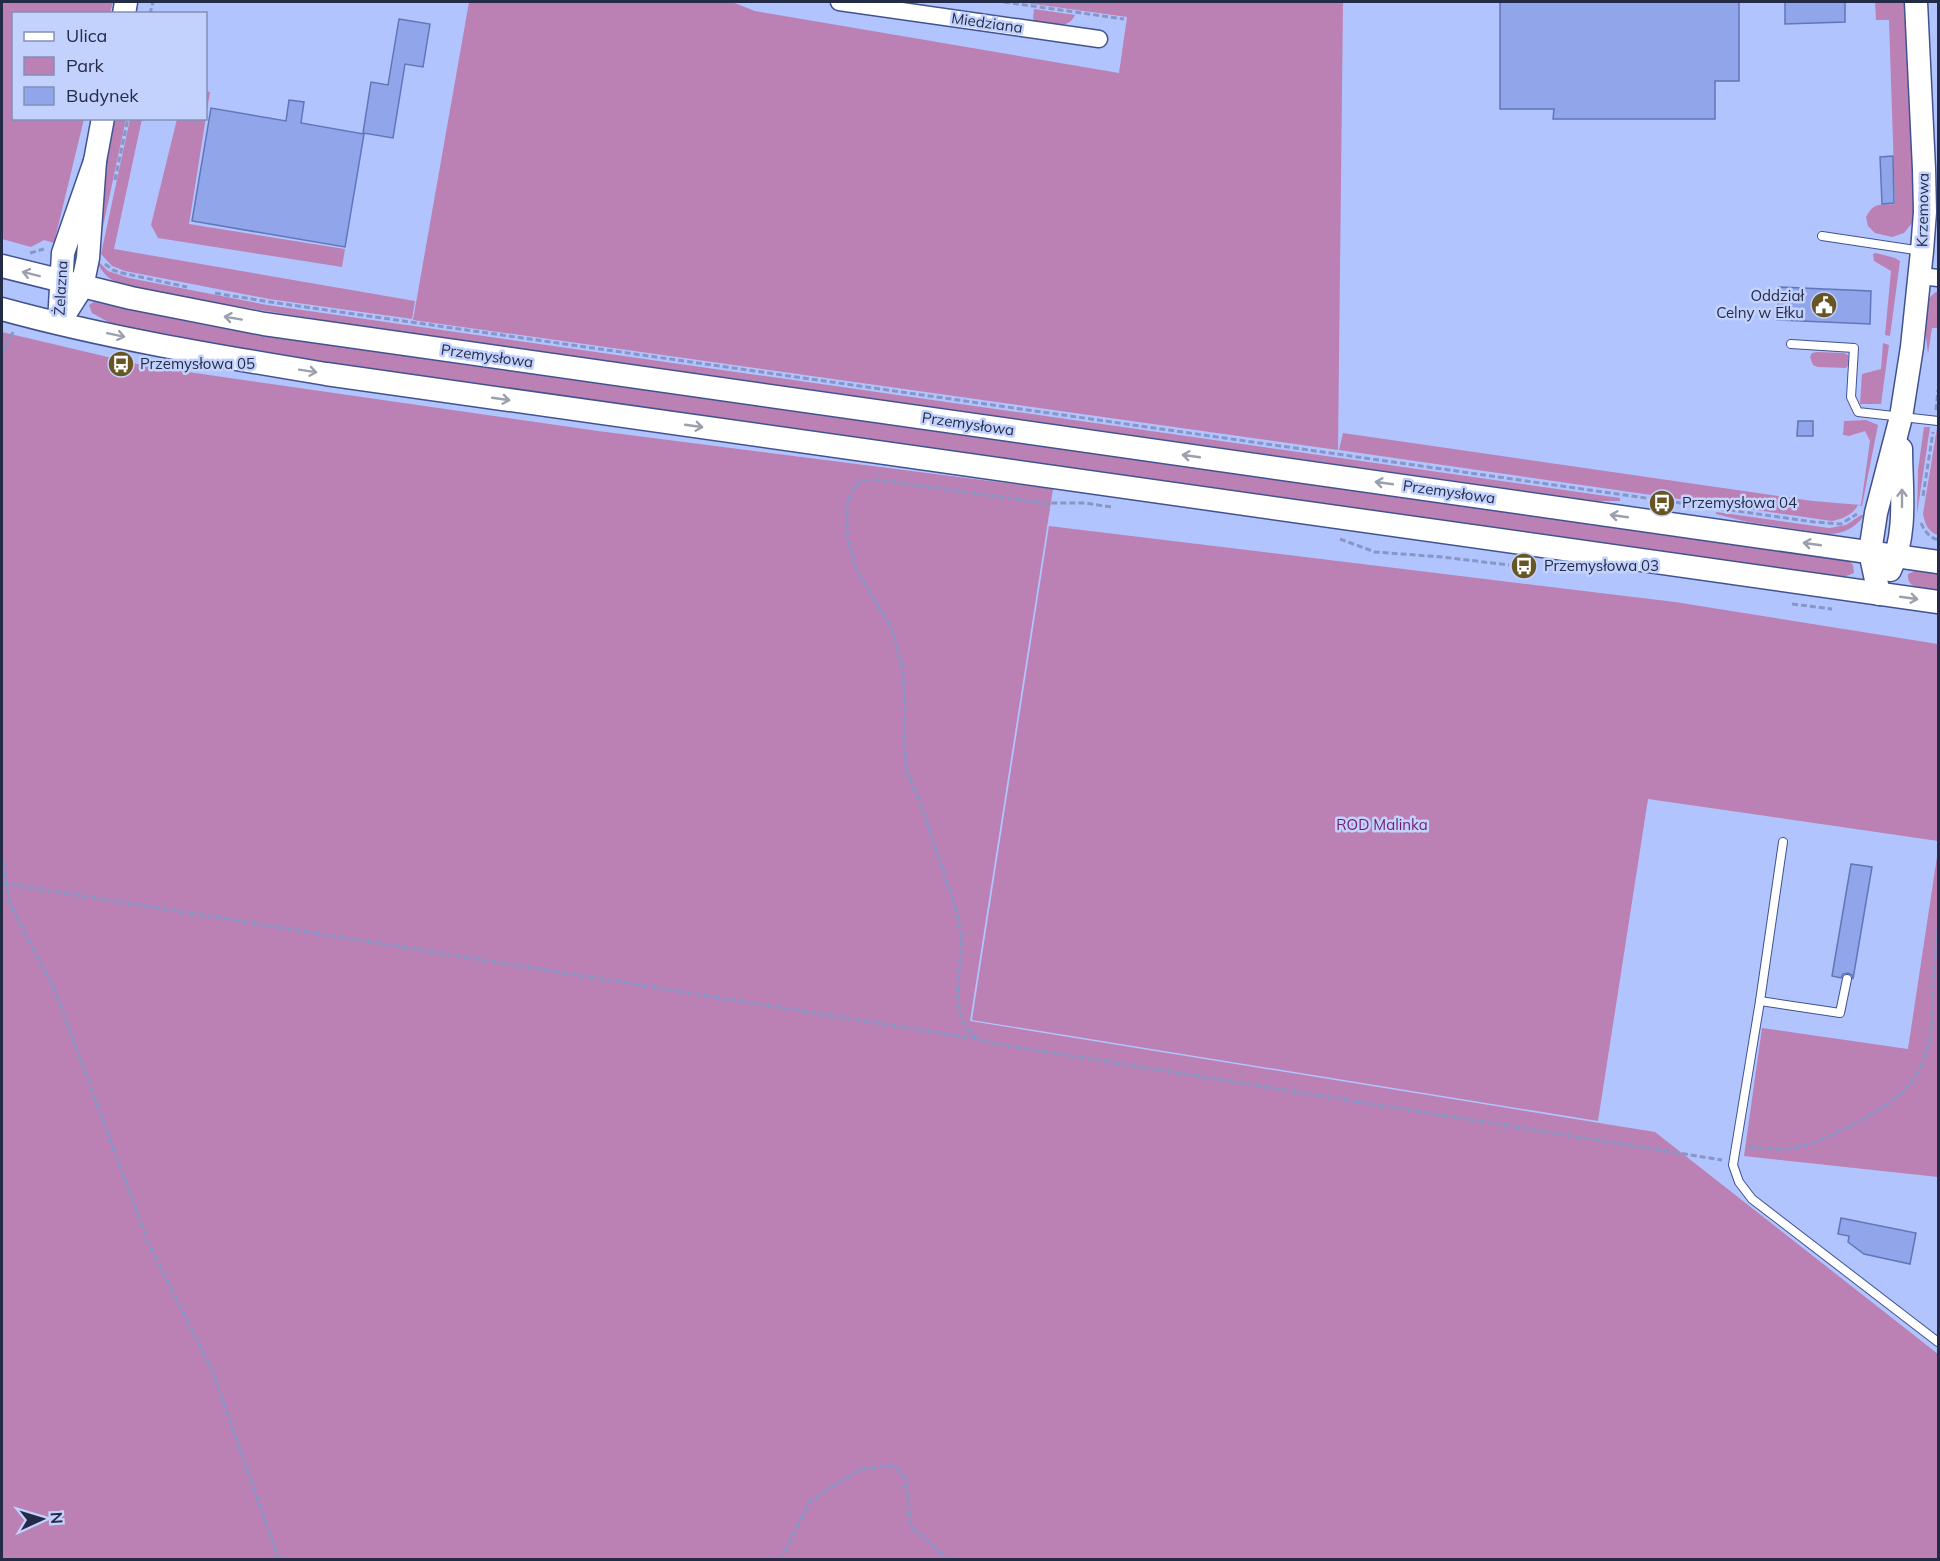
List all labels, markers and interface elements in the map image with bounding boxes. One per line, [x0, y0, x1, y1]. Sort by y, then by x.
street label: Miedziana [950, 8, 1024, 37]
legend [12, 12, 207, 120]
text: Ulica [66, 24, 107, 47]
text: Park [66, 54, 105, 77]
text: Budynek [66, 84, 139, 107]
street label: Krzemowa [1912, 173, 1933, 247]
street label: Żelazna [50, 260, 71, 316]
one-way arrow [22, 268, 41, 279]
place label: Oddział Celny w Ełku [1716, 286, 1804, 322]
public building icon: Oddział Celny w Ełku [1809, 290, 1839, 320]
one-way arrow [224, 312, 243, 323]
one-way arrow [106, 330, 126, 341]
street label: Przemysłowa [440, 340, 535, 371]
bus stop icon: Przemysłowa 05 [106, 349, 136, 379]
place label: Przemysłowa 05 [140, 354, 255, 373]
one-way arrow [298, 366, 317, 377]
one-way arrow [491, 393, 510, 404]
street label: Przemysłowa [921, 408, 1016, 439]
one-way arrow [684, 421, 704, 432]
one-way arrow [1182, 450, 1202, 461]
street label: Przemysłowa [1402, 476, 1497, 507]
one-way arrow [1375, 478, 1395, 489]
bus stop icon: Przemysłowa 04 [1647, 488, 1677, 518]
one-way arrow [1896, 488, 1907, 508]
place label: Przemysłowa 04 [1682, 493, 1797, 512]
one-way arrow [1610, 511, 1629, 522]
one-way arrow [1803, 538, 1823, 549]
bus stop icon: Przemysłowa 03 [1509, 551, 1539, 581]
place label: Przemysłowa 03 [1544, 556, 1659, 575]
one-way arrow [1898, 593, 1918, 604]
park label: ROD Malinka [1336, 815, 1428, 834]
north arrow [12, 1489, 72, 1549]
text: N [47, 1511, 67, 1525]

